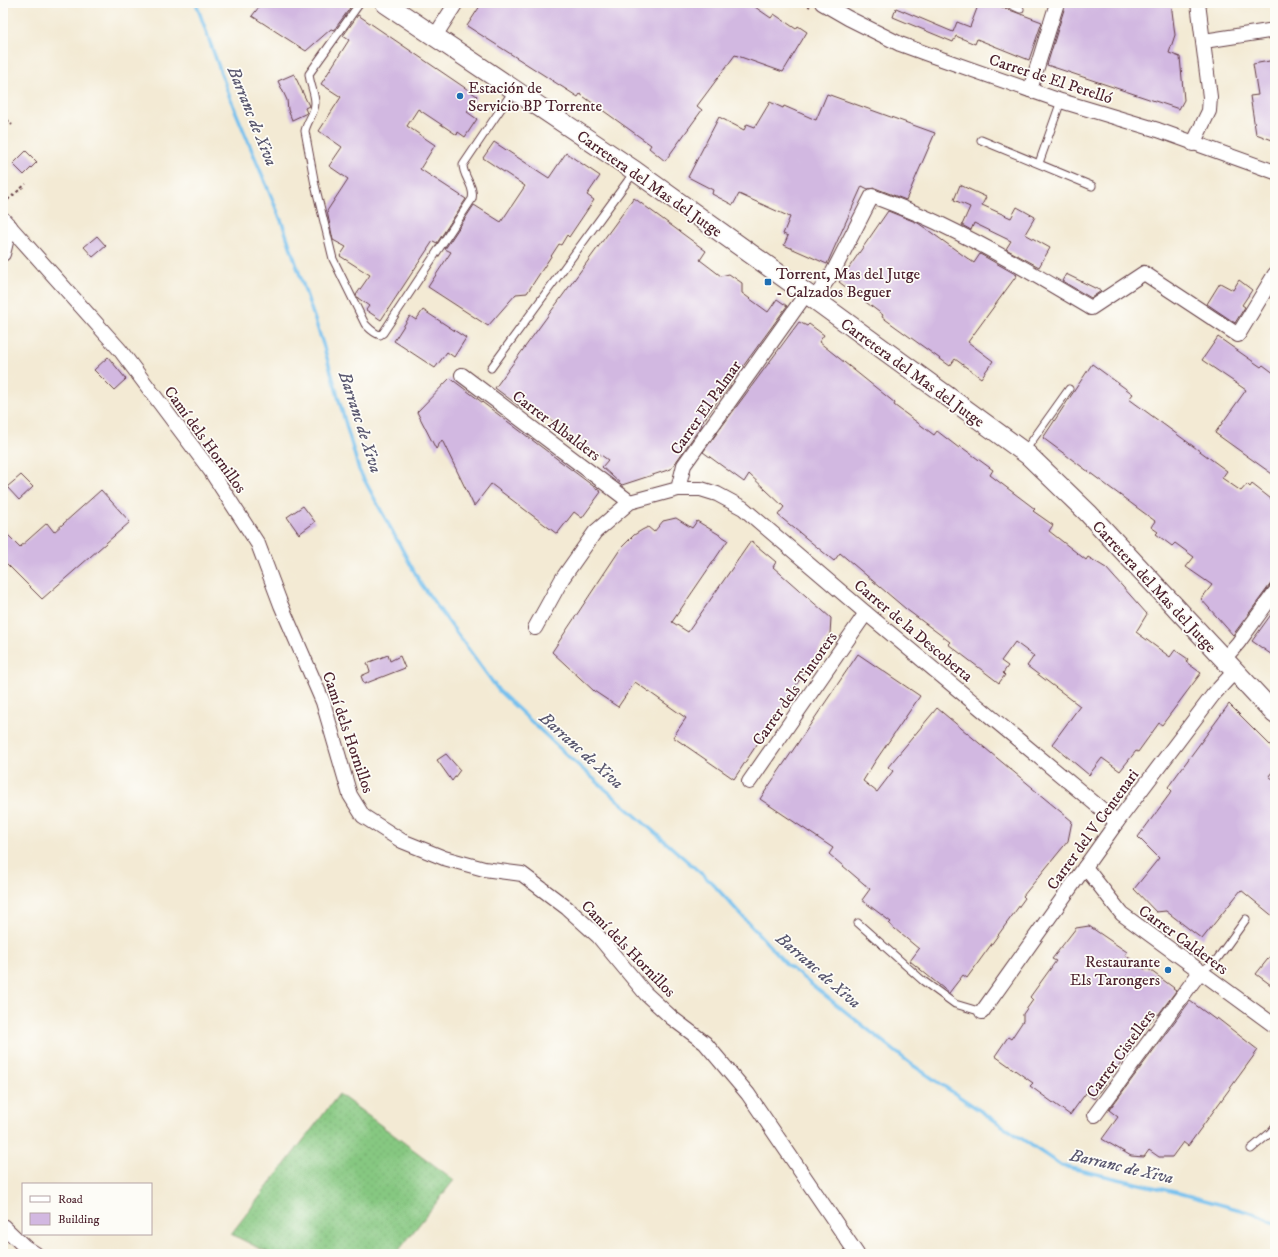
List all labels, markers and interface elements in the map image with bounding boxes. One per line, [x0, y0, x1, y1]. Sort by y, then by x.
street label: Carrer de El Perelló [986, 50, 1115, 108]
water label: Barranc de Xiva [222, 62, 282, 169]
place label: Estación de Servicio BP Torrente [468, 78, 602, 116]
marker: Estación de Servicio BP Torrente [455, 91, 465, 101]
street label: Carretera del Mas del Jutge [573, 126, 726, 242]
place label: Torrent, Mas del Jutge - Calzados Beguer [776, 264, 921, 302]
marker: Torrent, Mas del Jutge - Calzados Beguer [763, 277, 773, 287]
street label: Carretera del Mas del Jutge [837, 314, 989, 432]
street label: Carrer El Palmar [666, 357, 746, 459]
water label: Barranc de Xiva [333, 368, 387, 476]
street label: Camí dels Hornillos [160, 382, 251, 497]
street label: Carrer Albalders [508, 386, 604, 465]
street label: Carretera del Mas del Jutge [1088, 517, 1221, 657]
street label: Carrer de la Descoberta [850, 575, 977, 686]
street label: Carrer dels Tintorers [748, 628, 842, 749]
street label: Camí dels Hornillos [318, 669, 378, 796]
water label: Barranc de Xiva [534, 707, 628, 794]
street label: Carrer del V Centenari [1042, 765, 1143, 894]
street label: Camí dels Hornillos [577, 896, 680, 1001]
street label: Carrer Calderers [1135, 901, 1232, 979]
water label: Barranc de Xiva [771, 927, 865, 1014]
place label: Restaurante Els Tarongers [1070, 952, 1160, 990]
marker: Restaurante Els Tarongers [1163, 965, 1173, 975]
street label: Carrer Cistellers [1082, 1005, 1160, 1102]
water label: Barranc de Xiva [1067, 1144, 1176, 1190]
legend [22, 1183, 152, 1235]
text: Road [58, 1192, 83, 1207]
text: Building [58, 1212, 99, 1227]

